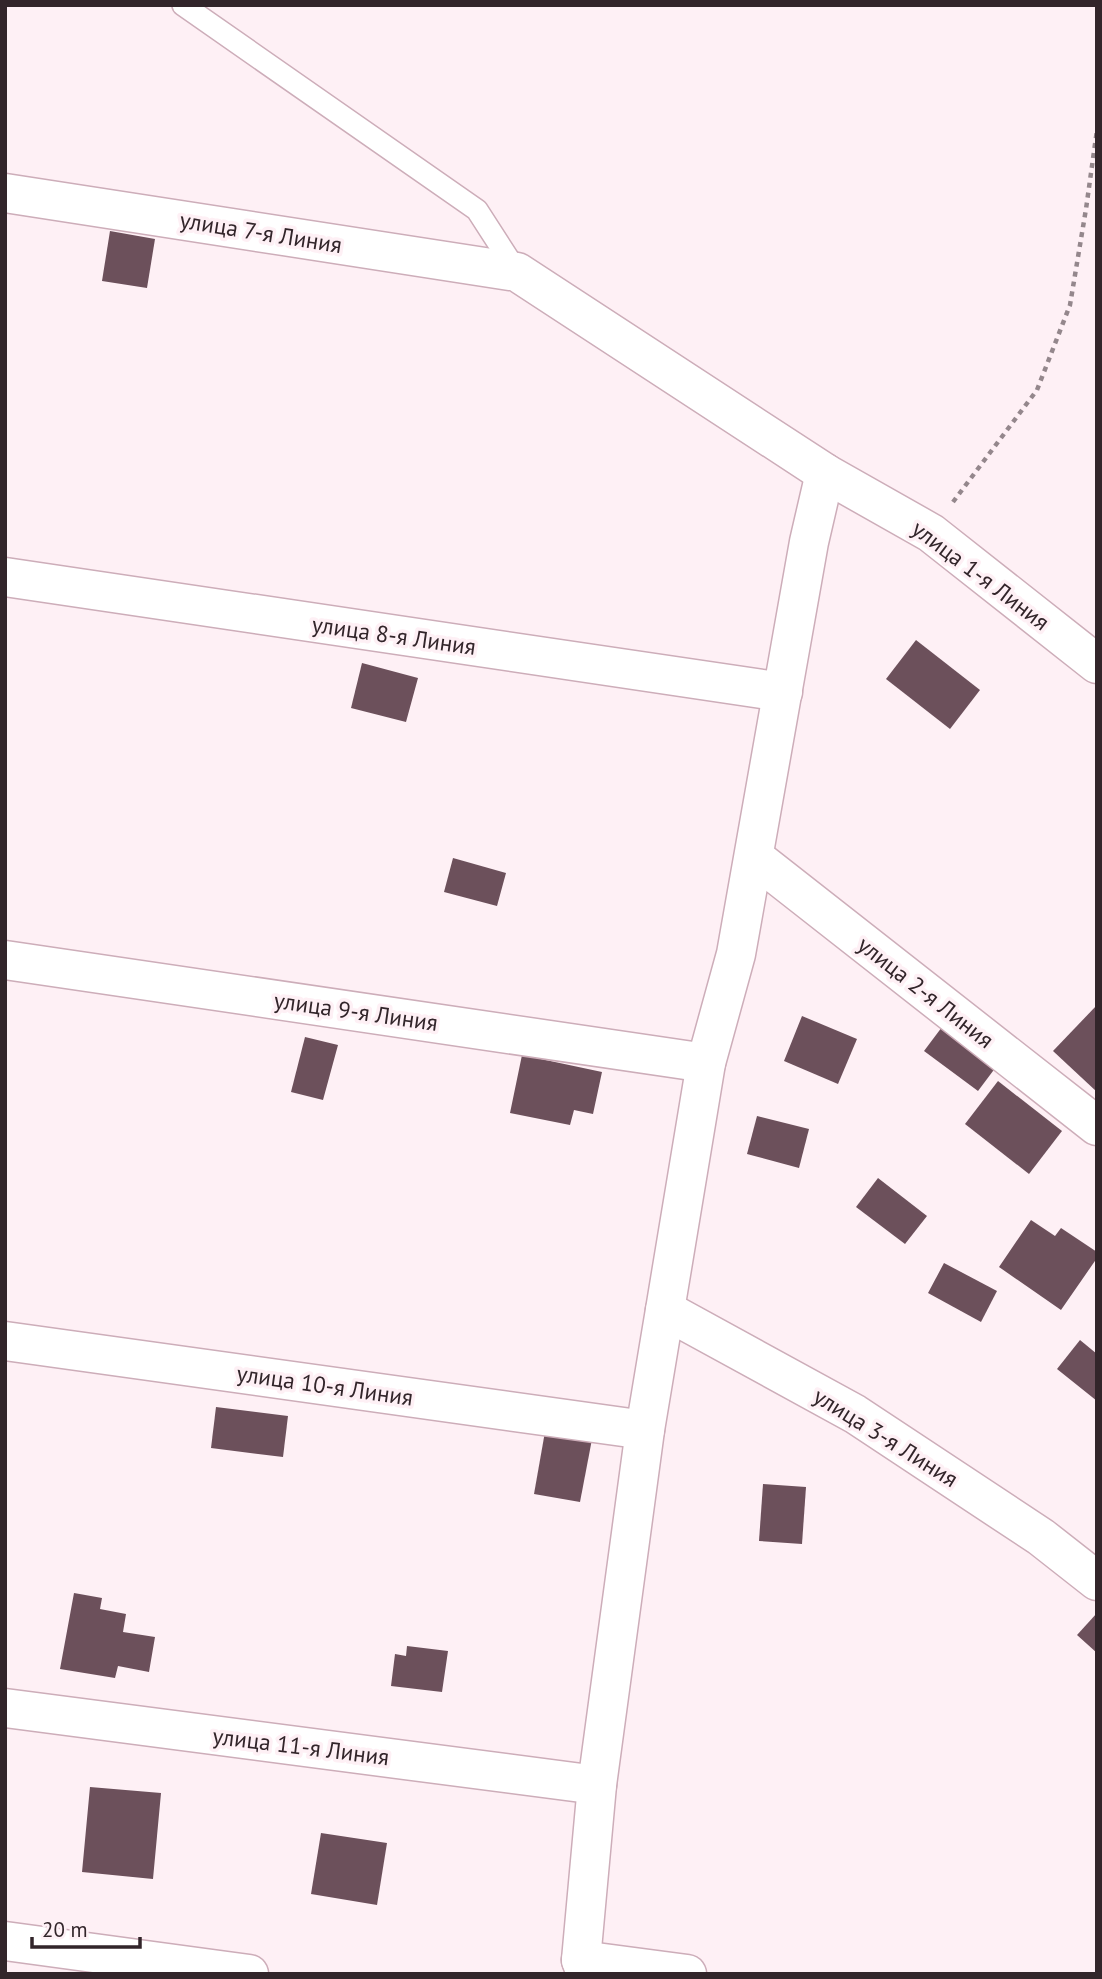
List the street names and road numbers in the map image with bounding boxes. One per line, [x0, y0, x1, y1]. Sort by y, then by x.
street label: улица 7-я Линия [178, 205, 344, 259]
street label: улица 1-я Линия [906, 514, 1056, 636]
street label: улица 8-я Линия [310, 609, 478, 661]
street label: улица 2-я Линия [852, 930, 1000, 1054]
street label: улица 9-я Линия [272, 985, 440, 1037]
street label: улица 10-я Линия [235, 1358, 415, 1412]
street label: улица 3-я Линия [808, 1381, 964, 1493]
street label: улица 11-я Линия [211, 1721, 391, 1771]

